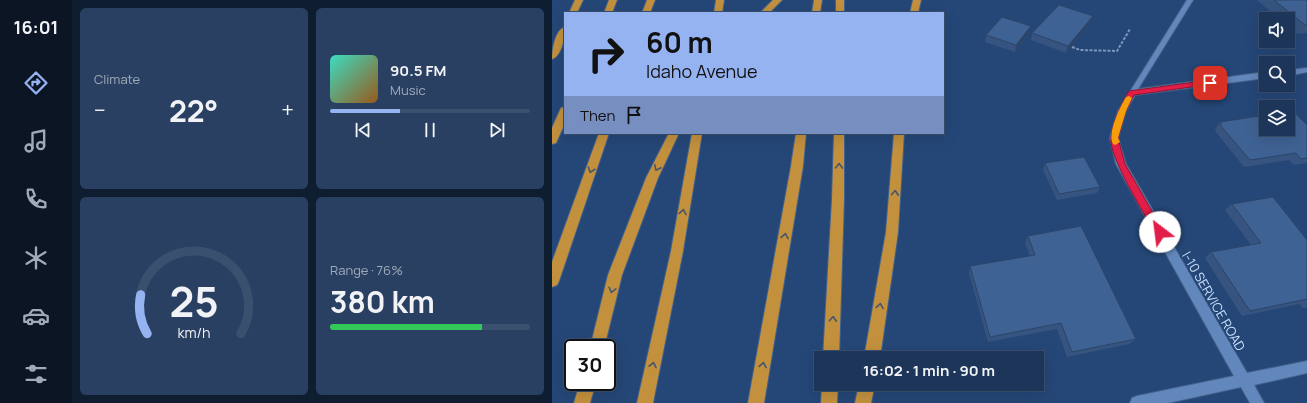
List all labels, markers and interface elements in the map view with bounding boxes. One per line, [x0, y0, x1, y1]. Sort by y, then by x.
map controls [1259, 12, 1295, 136]
button: sound [1259, 12, 1295, 48]
text: 16:01 [14, 15, 58, 39]
text: 60 m [646, 23, 713, 61]
icon: right [580, 28, 632, 80]
button: search [1259, 56, 1295, 92]
text: Idaho Avenue [646, 59, 757, 83]
text: 90.5 FM [390, 60, 446, 81]
pin [1193, 66, 1227, 100]
icon: directions [22, 69, 50, 97]
text: Climate [94, 70, 140, 88]
icon: arrive [1199, 72, 1221, 94]
text: Music [390, 81, 426, 99]
text: 22° [169, 90, 218, 131]
text: − [94, 95, 106, 125]
text: + [281, 95, 294, 125]
button: layers [1259, 100, 1295, 136]
icon: arrive [623, 104, 645, 126]
text: Then [580, 105, 615, 126]
icon: previous [352, 119, 374, 141]
icon: pause [419, 119, 441, 141]
icon: next [486, 119, 508, 141]
icon: music [22, 127, 50, 155]
one-way arrow [834, 163, 843, 169]
one-way arrow [654, 164, 662, 171]
one-way arrow [587, 166, 596, 173]
icon: phone [22, 185, 50, 213]
one-way arrow [890, 190, 899, 196]
one-way arrow [679, 209, 687, 215]
position arrow [1139, 211, 1181, 253]
one-way arrow [780, 233, 789, 240]
icon: climate [22, 244, 50, 272]
street label: I-10 SERVICE ROAD [1178, 248, 1250, 354]
text: Range · 76% [330, 261, 403, 279]
text: 25 [169, 273, 219, 329]
text: 380 km [330, 281, 435, 322]
one-way arrow [608, 287, 616, 293]
icon: car [22, 302, 50, 330]
one-way arrow [875, 303, 884, 309]
one-way arrow [828, 316, 837, 322]
text: km/h [177, 322, 211, 341]
speed limit sign: 30 [564, 339, 616, 391]
icon: filters [22, 360, 50, 388]
text: 16:02 · 1 min · 90 m [863, 360, 995, 381]
one-way arrow [758, 361, 767, 368]
one-way arrow [649, 362, 657, 368]

